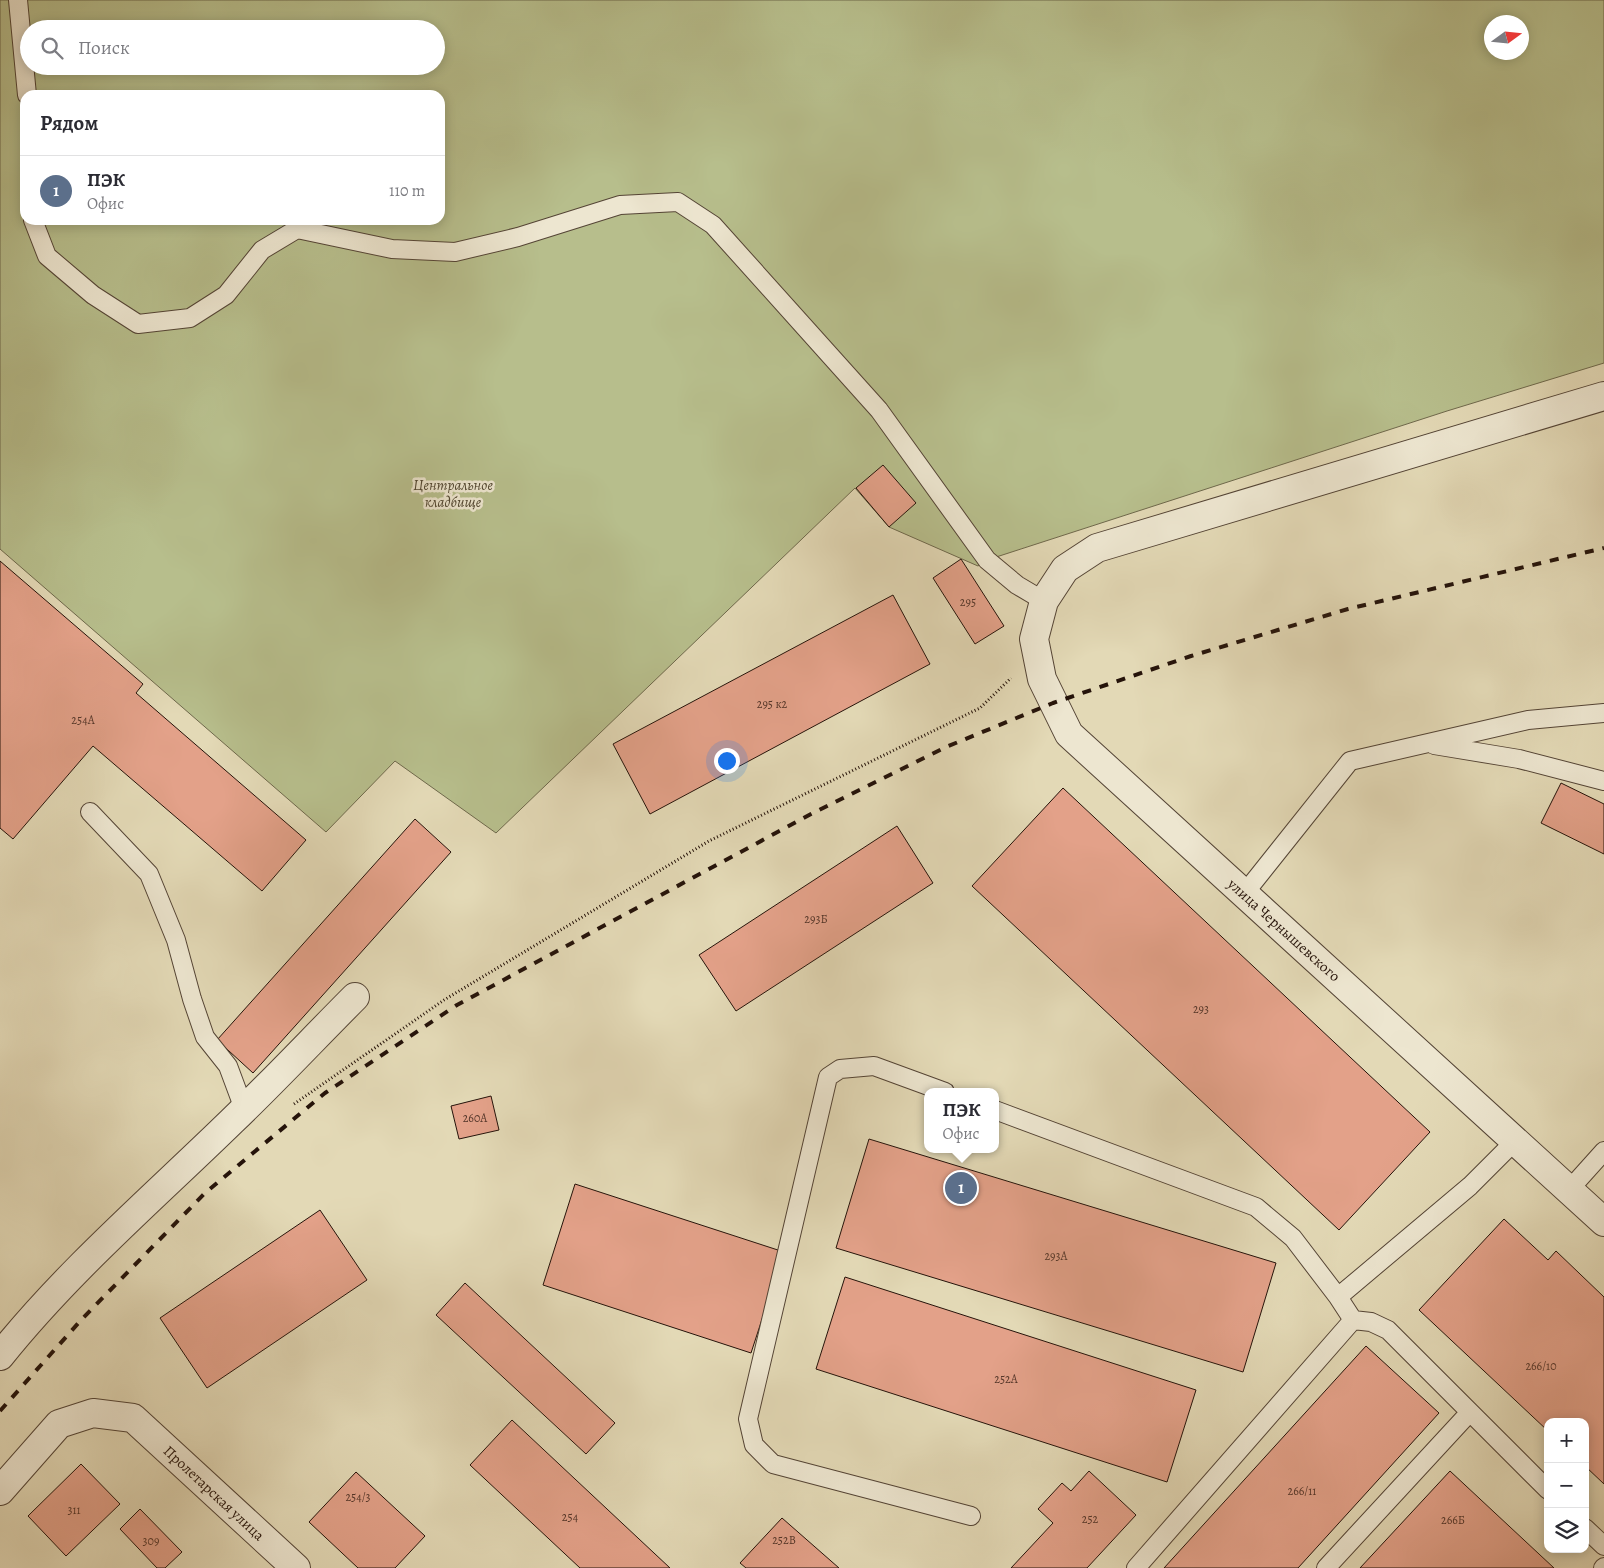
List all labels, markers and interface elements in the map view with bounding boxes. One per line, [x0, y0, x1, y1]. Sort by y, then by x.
north arrow [1484, 15, 1529, 60]
search box [20, 20, 445, 75]
icon: search [38, 34, 66, 62]
text: Поиск [78, 35, 130, 61]
text: Рядом [40, 109, 98, 137]
text: ПЭК [87, 167, 125, 193]
text: 1 [53, 180, 59, 202]
text: 110 m [389, 180, 425, 202]
text: Офис [87, 193, 124, 215]
park label: Центральное кладбище [413, 475, 493, 512]
house number: 295 [960, 594, 976, 610]
house number: 295 к2 [757, 696, 788, 712]
house number: 254А [71, 712, 96, 728]
your location [714, 748, 740, 774]
street label: улица Чернышевского [1223, 873, 1345, 986]
house number: 293Б [804, 911, 828, 927]
house number: 293 [1193, 1001, 1209, 1017]
popup [924, 1088, 999, 1153]
text: ПЭК [942, 1097, 981, 1123]
house number: 260А [463, 1110, 488, 1126]
text: Офис [942, 1123, 980, 1145]
pin: 1 [945, 1169, 977, 1207]
house number: 293А [1044, 1248, 1069, 1264]
house number: 266/10 [1525, 1358, 1557, 1374]
house number: 252А [994, 1371, 1019, 1387]
map controls [1544, 1418, 1589, 1553]
button: + [1544, 1418, 1589, 1463]
street label: Пролетарская улица [159, 1441, 269, 1545]
button: − [1544, 1463, 1589, 1508]
house number: 266/11 [1288, 1483, 1316, 1499]
house number: 254/3 [345, 1489, 371, 1505]
house number: 311 [67, 1502, 81, 1518]
button: layers [1544, 1508, 1589, 1553]
house number: 254 [562, 1509, 579, 1525]
house number: 252 [1082, 1511, 1099, 1527]
house number: 266Б [1441, 1512, 1465, 1528]
house number: 252В [772, 1532, 796, 1548]
house number: 309 [143, 1533, 159, 1549]

